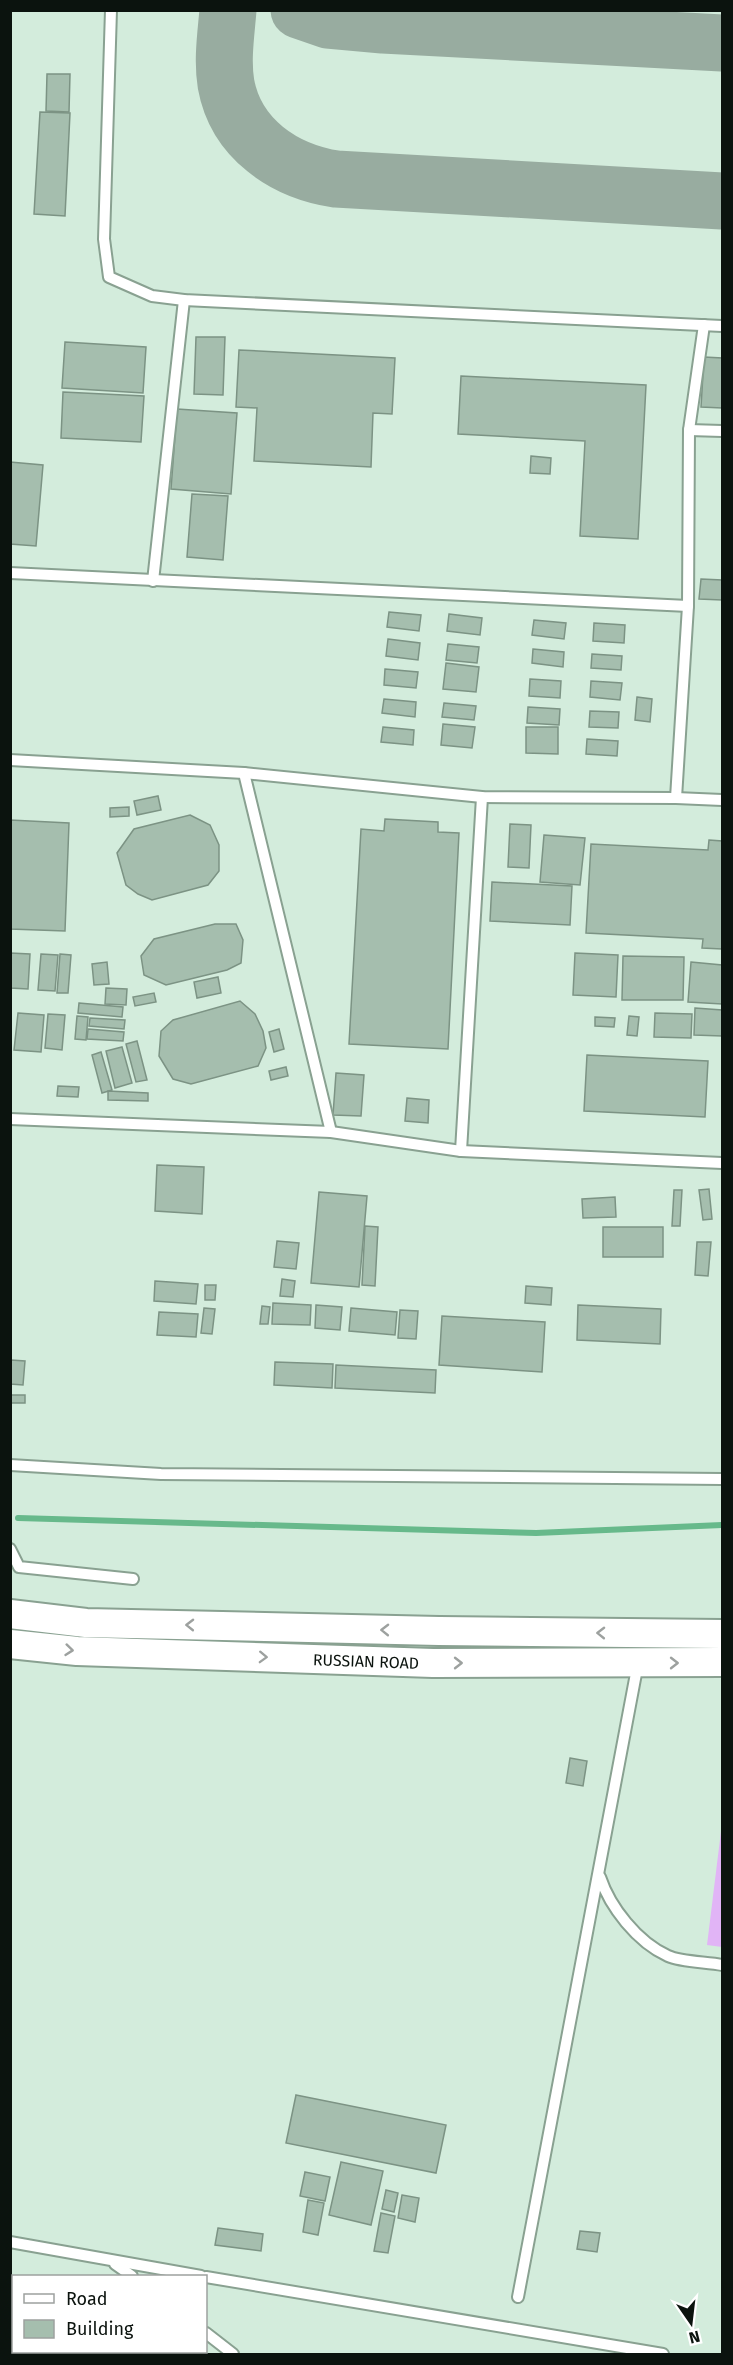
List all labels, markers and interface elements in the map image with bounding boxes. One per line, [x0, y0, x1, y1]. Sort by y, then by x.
one-way arrow [186, 1619, 195, 1631]
one-way arrow [381, 1623, 390, 1636]
one-way arrow [597, 1626, 606, 1639]
one-way arrow [64, 1643, 73, 1656]
street label: RUSSIAN ROAD [313, 1650, 419, 1673]
one-way arrow [259, 1651, 268, 1664]
one-way arrow [454, 1657, 463, 1669]
one-way arrow [670, 1657, 679, 1669]
legend [12, 2275, 207, 2353]
text: Road [66, 2288, 108, 2310]
north arrow [661, 2293, 721, 2353]
text: Building [66, 2318, 134, 2340]
text: N [687, 2327, 702, 2348]

